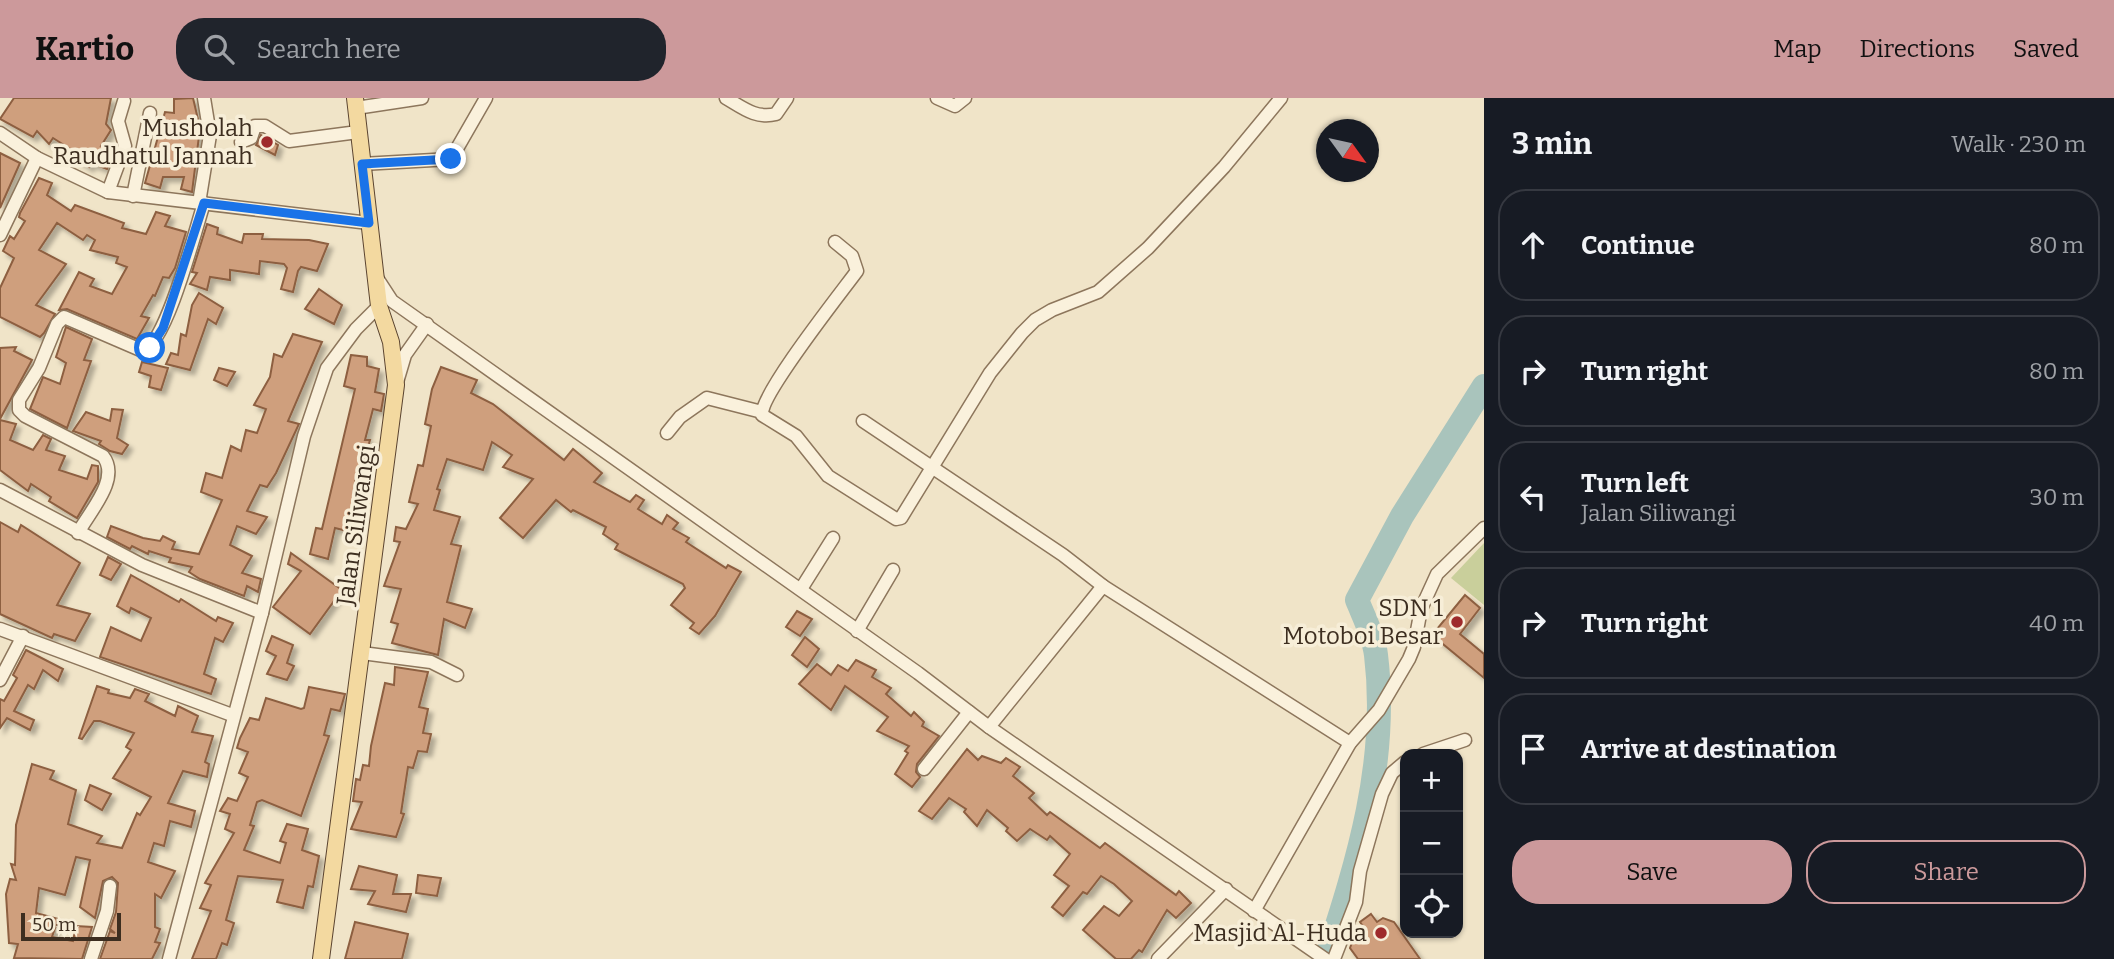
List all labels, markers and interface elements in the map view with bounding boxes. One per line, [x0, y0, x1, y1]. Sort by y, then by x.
search box [176, 18, 666, 81]
text: Kartio [35, 29, 134, 69]
icon: search [200, 30, 238, 68]
text: Search here [256, 34, 401, 65]
text: Map [1773, 35, 1822, 63]
text: Directions [1860, 35, 1975, 63]
text: Saved [2013, 35, 2079, 63]
place label: Musholah Raudhatul Jannah [53, 114, 253, 170]
north arrow [1316, 119, 1379, 182]
text: 3 min [1512, 126, 1592, 162]
text: Walk · 230 m [1951, 130, 2086, 158]
marker: Musholah Raudhatul Jannah [259, 134, 275, 150]
route end [435, 143, 466, 174]
icon: ahead [1514, 226, 1552, 264]
text: Continue [1581, 230, 1695, 261]
text: 80 m [2029, 231, 2084, 259]
route start [134, 332, 165, 363]
icon: right [1514, 352, 1552, 390]
text: Turn right [1581, 356, 1708, 387]
text: 80 m [2029, 357, 2084, 385]
street label: Jalan Siliwangi [331, 443, 381, 608]
text: Turn left [1581, 468, 1689, 499]
icon: left [1514, 478, 1552, 516]
text: 30 m [2030, 483, 2084, 511]
text: Jalan Siliwangi [1581, 499, 1736, 527]
place label: SDN 1 Motoboi Besar [1283, 594, 1443, 650]
icon: right [1514, 604, 1552, 642]
text: Turn right [1581, 608, 1708, 639]
text: 40 m [2029, 609, 2084, 637]
marker: SDN 1 Motoboi Besar [1449, 614, 1465, 630]
icon: arrive [1514, 730, 1552, 768]
text: Arrive at destination [1581, 734, 1836, 765]
map controls [1400, 749, 1463, 938]
button: + [1400, 749, 1463, 812]
button: − [1400, 812, 1463, 875]
button: Save [1512, 840, 1792, 904]
button: Share [1806, 840, 2086, 904]
button: locate [1400, 875, 1463, 938]
scale bar [21, 910, 121, 942]
text: 50 m [32, 913, 76, 936]
place label: Masjid Al-Huda [1193, 919, 1367, 947]
marker: Masjid Al-Huda [1373, 925, 1389, 941]

